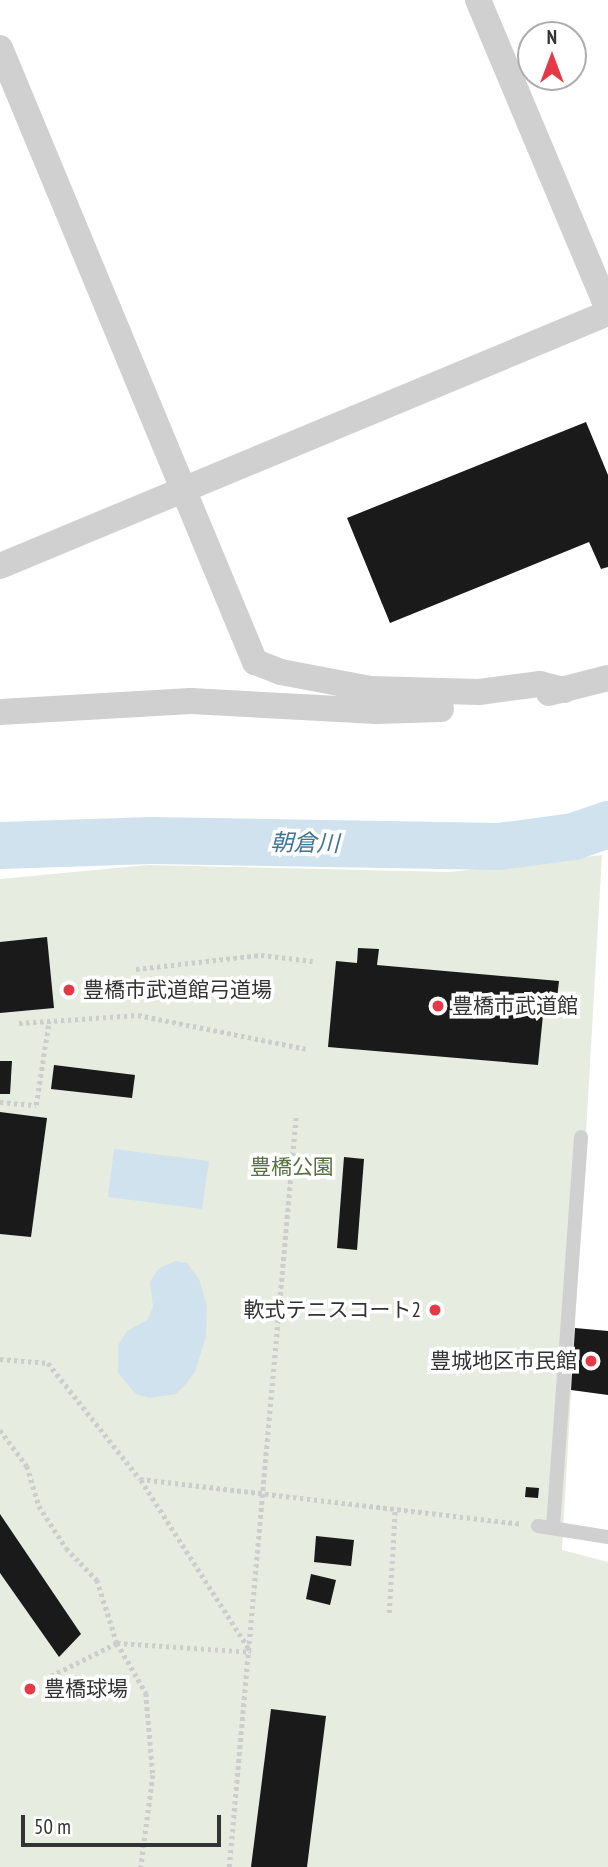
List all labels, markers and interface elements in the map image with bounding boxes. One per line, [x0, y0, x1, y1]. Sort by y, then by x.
north arrow [517, 21, 587, 91]
text: N [547, 25, 557, 49]
water label: 朝倉川 [270, 829, 340, 857]
place label: 豊橋市武道館弓道場 [83, 977, 272, 1003]
marker: 豊橋市武道館弓道場 [61, 982, 77, 998]
place label: 豊橋市武道館 [452, 993, 578, 1019]
marker: 豊橋市武道館 [430, 998, 446, 1014]
park label: 豊橋公園 [250, 1154, 334, 1180]
place label: 軟式テニスコート2 [244, 1297, 421, 1323]
marker: 軟式テニスコート2 [427, 1302, 443, 1318]
place label: 豊城地区市民館 [430, 1348, 577, 1374]
marker: 豊城地区市民館 [583, 1353, 599, 1369]
place label: 豊橋球場 [44, 1676, 128, 1702]
marker: 豊橋球場 [22, 1681, 38, 1697]
scale bar [24, 1800, 224, 1844]
text: 50 m [34, 1813, 71, 1840]

